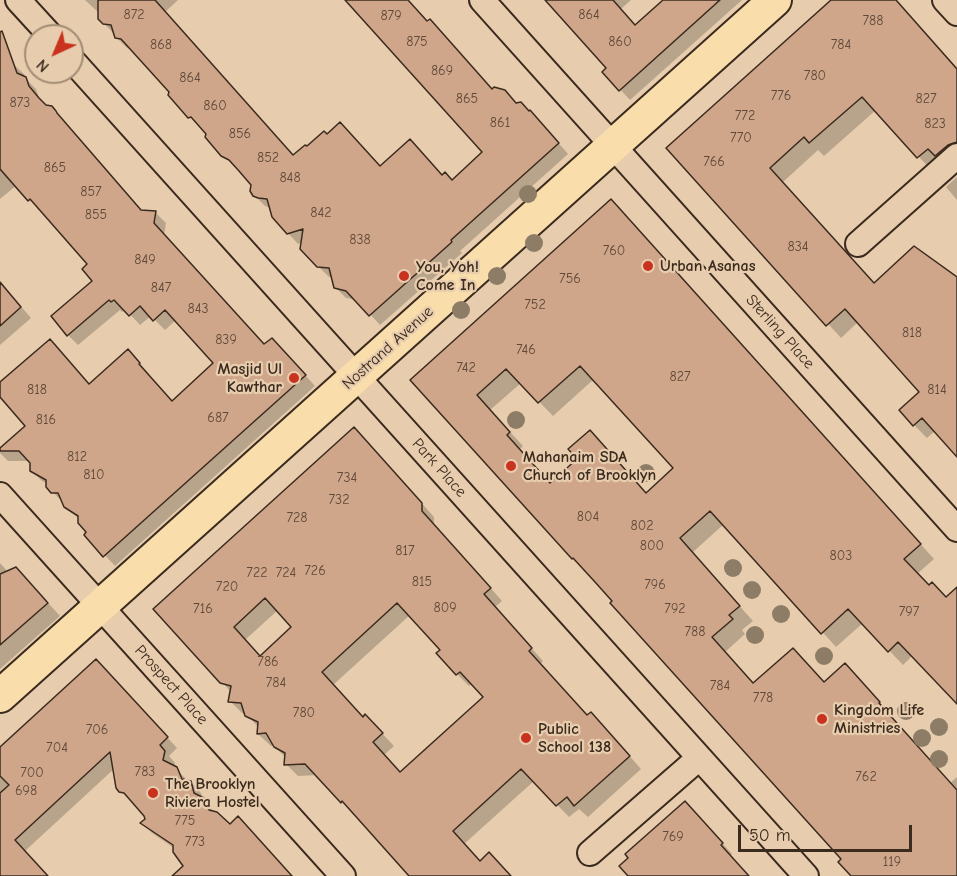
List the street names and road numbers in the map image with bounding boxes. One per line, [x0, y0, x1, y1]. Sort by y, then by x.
street label: Sterling Place [742, 291, 818, 373]
street label: Nostrand Avenue [339, 302, 437, 394]
street label: Park Place [408, 435, 470, 501]
street label: Prospect Place [130, 641, 212, 729]

